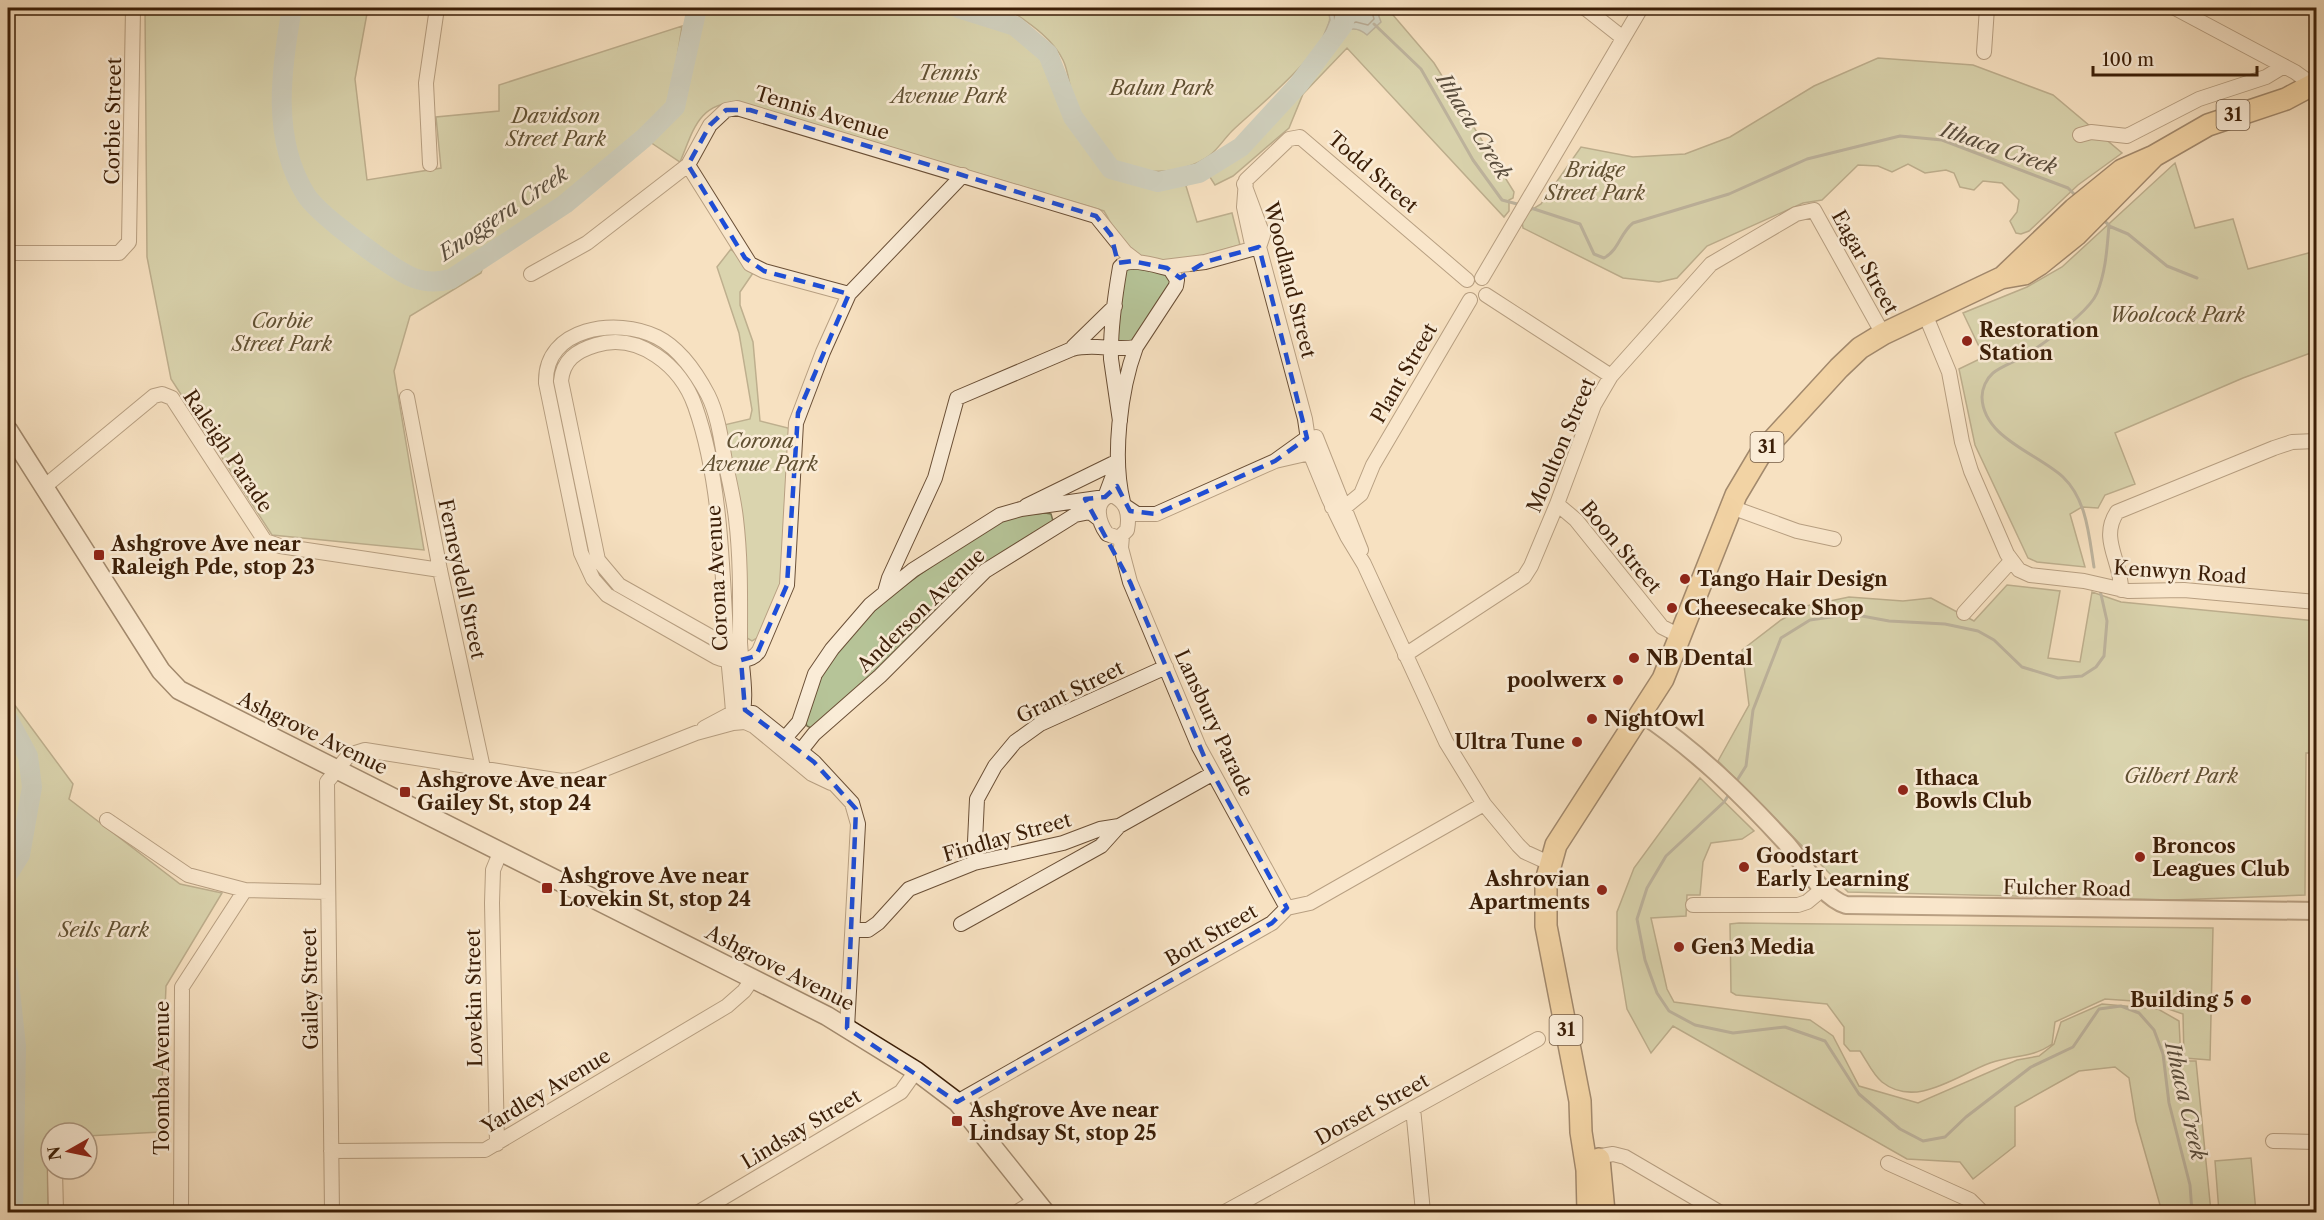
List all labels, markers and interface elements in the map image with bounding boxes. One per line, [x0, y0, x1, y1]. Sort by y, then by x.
scale bar [2093, 39, 2256, 77]
text: 100 m [2102, 49, 2154, 71]
street label: Corbie Street [100, 57, 126, 185]
park label: Tennis Avenue Park [888, 61, 1007, 108]
water label: Ithaca Creek [1430, 66, 1517, 184]
park label: Balun Park [1108, 76, 1215, 100]
street label: Tennis Avenue [752, 81, 892, 145]
road number: 31 [2216, 100, 2250, 130]
park label: Davidson Street Park [505, 104, 607, 151]
water label: Ithaca Creek [1936, 116, 2060, 180]
street label: Todd Street [1323, 126, 1423, 218]
park label: Bridge Street Park [1544, 158, 1646, 205]
water label: Enoggera Creek [432, 160, 573, 267]
street label: Woodland Street [1259, 198, 1321, 361]
street label: Eagar Street [1827, 206, 1903, 318]
park label: Woolcock Park [2109, 303, 2245, 327]
park label: Corbie Street Park [231, 309, 333, 356]
place label: Restoration Station [1979, 318, 2099, 365]
street label: Plant Street [1366, 319, 1442, 427]
marker: Restoration Station [1960, 334, 1974, 348]
street label: Moulton Street [1522, 374, 1600, 516]
street label: Raleigh Parade [178, 385, 278, 517]
park label: Corona Avenue Park [699, 429, 818, 476]
road number: 31 [1750, 432, 1784, 462]
street label: Boon Street [1575, 496, 1667, 598]
street label: Ferneydell Street [433, 497, 491, 661]
street label: Corona Avenue [701, 504, 733, 652]
place label: Ashgrove Ave near Raleigh Pde, stop 23 [110, 532, 315, 579]
street label: Anderson Avenue [851, 543, 990, 678]
marker: Ashgrove Ave near Raleigh Pde, stop 23 [92, 548, 106, 562]
street label: Kenwyn Road [2113, 555, 2247, 589]
place label: Tango Hair Design [1697, 567, 1888, 591]
marker: Tango Hair Design [1678, 572, 1692, 586]
place label: Cheesecake Shop [1684, 596, 1864, 620]
marker: Cheesecake Shop [1665, 601, 1679, 615]
street label: Lansbury Parade [1169, 646, 1259, 800]
place label: NB Dental [1646, 646, 1753, 670]
marker: NB Dental [1627, 651, 1641, 665]
street label: Grant Street [1012, 656, 1128, 728]
place label: poolwerx [1507, 668, 1607, 692]
marker: poolwerx [1611, 673, 1625, 687]
street label: Ashgrove Avenue [233, 686, 392, 780]
place label: NightOwl [1604, 707, 1705, 731]
marker: NightOwl [1585, 712, 1599, 726]
place label: Ultra Tune [1454, 730, 1565, 754]
marker: Ultra Tune [1570, 735, 1584, 749]
park label: Gilbert Park [2124, 764, 2239, 788]
place label: Ithaca Bowls Club [1915, 766, 2032, 813]
place label: Ashgrove Ave near Gailey St, stop 24 [416, 768, 607, 815]
marker: Ithaca Bowls Club [1896, 783, 1910, 797]
marker: Ashgrove Ave near Gailey St, stop 24 [398, 785, 412, 799]
street label: Findlay Street [940, 807, 1074, 867]
place label: Broncos Leagues Club [2152, 834, 2290, 881]
place label: Goodstart Early Learning [1756, 844, 1909, 891]
marker: Broncos Leagues Club [2133, 850, 2147, 864]
marker: Goodstart Early Learning [1737, 860, 1751, 874]
place label: Ashgrove Ave near Lovekin St, stop 24 [558, 864, 751, 911]
place label: Ashrovian Apartments [1468, 867, 1590, 914]
street label: Fulcher Road [2003, 875, 2131, 901]
marker: Ashgrove Ave near Lovekin St, stop 24 [540, 881, 554, 895]
marker: Ashrovian Apartments [1595, 883, 1609, 897]
street label: Bott Street [1161, 899, 1261, 971]
park label: Seils Park [58, 918, 150, 942]
street label: Ashgrove Avenue [701, 920, 858, 1016]
street label: Gailey Street [297, 928, 323, 1050]
street label: Lovekin Street [461, 929, 487, 1067]
place label: Gen3 Media [1691, 935, 1815, 959]
marker: Gen3 Media [1672, 940, 1686, 954]
place label: Building 5 [2130, 988, 2234, 1012]
marker: Building 5 [2239, 993, 2253, 1007]
street label: Toomba Avenue [150, 1001, 174, 1155]
road number: 31 [1550, 1015, 1582, 1045]
water label: Ithaca Creek [2160, 1037, 2212, 1163]
street label: Yardley Avenue [476, 1043, 615, 1139]
street label: Dorset Street [1311, 1068, 1433, 1150]
street label: Lindsay Street [737, 1084, 865, 1174]
place label: Ashgrove Ave near Lindsay St, stop 25 [968, 1098, 1159, 1145]
marker: Ashgrove Ave near Lindsay St, stop 25 [950, 1114, 964, 1128]
north arrow [39, 1121, 99, 1181]
text: N [43, 1145, 65, 1162]

